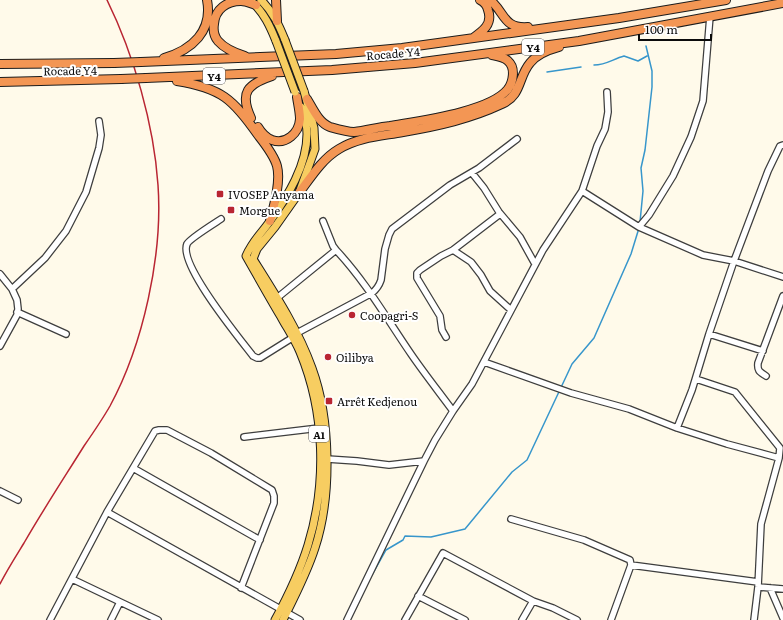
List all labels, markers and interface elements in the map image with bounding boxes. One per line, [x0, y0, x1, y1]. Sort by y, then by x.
scale bar [639, 16, 711, 42]
text: 100 m [645, 20, 678, 38]
road number: Y4 [522, 39, 544, 55]
street label: Rocade Y4 [365, 43, 421, 63]
street label: Rocade Y4 [43, 62, 97, 78]
road number: Y4 [203, 68, 225, 84]
place label: IVOSEP Anyama [228, 186, 314, 202]
marker: IVOSEP Anyama [215, 189, 225, 199]
place label: Morgue [239, 202, 280, 218]
marker: Morgue [226, 205, 236, 215]
place label: Coopagri-S [360, 307, 418, 323]
marker: Coopagri-S [347, 310, 357, 320]
place label: Oilibya [336, 349, 374, 365]
marker: Oilibya [323, 352, 333, 362]
place label: Arrêt Kedjenou [337, 393, 417, 409]
marker: Arrêt Kedjenou [324, 396, 334, 406]
road number: A1 [309, 426, 329, 442]

